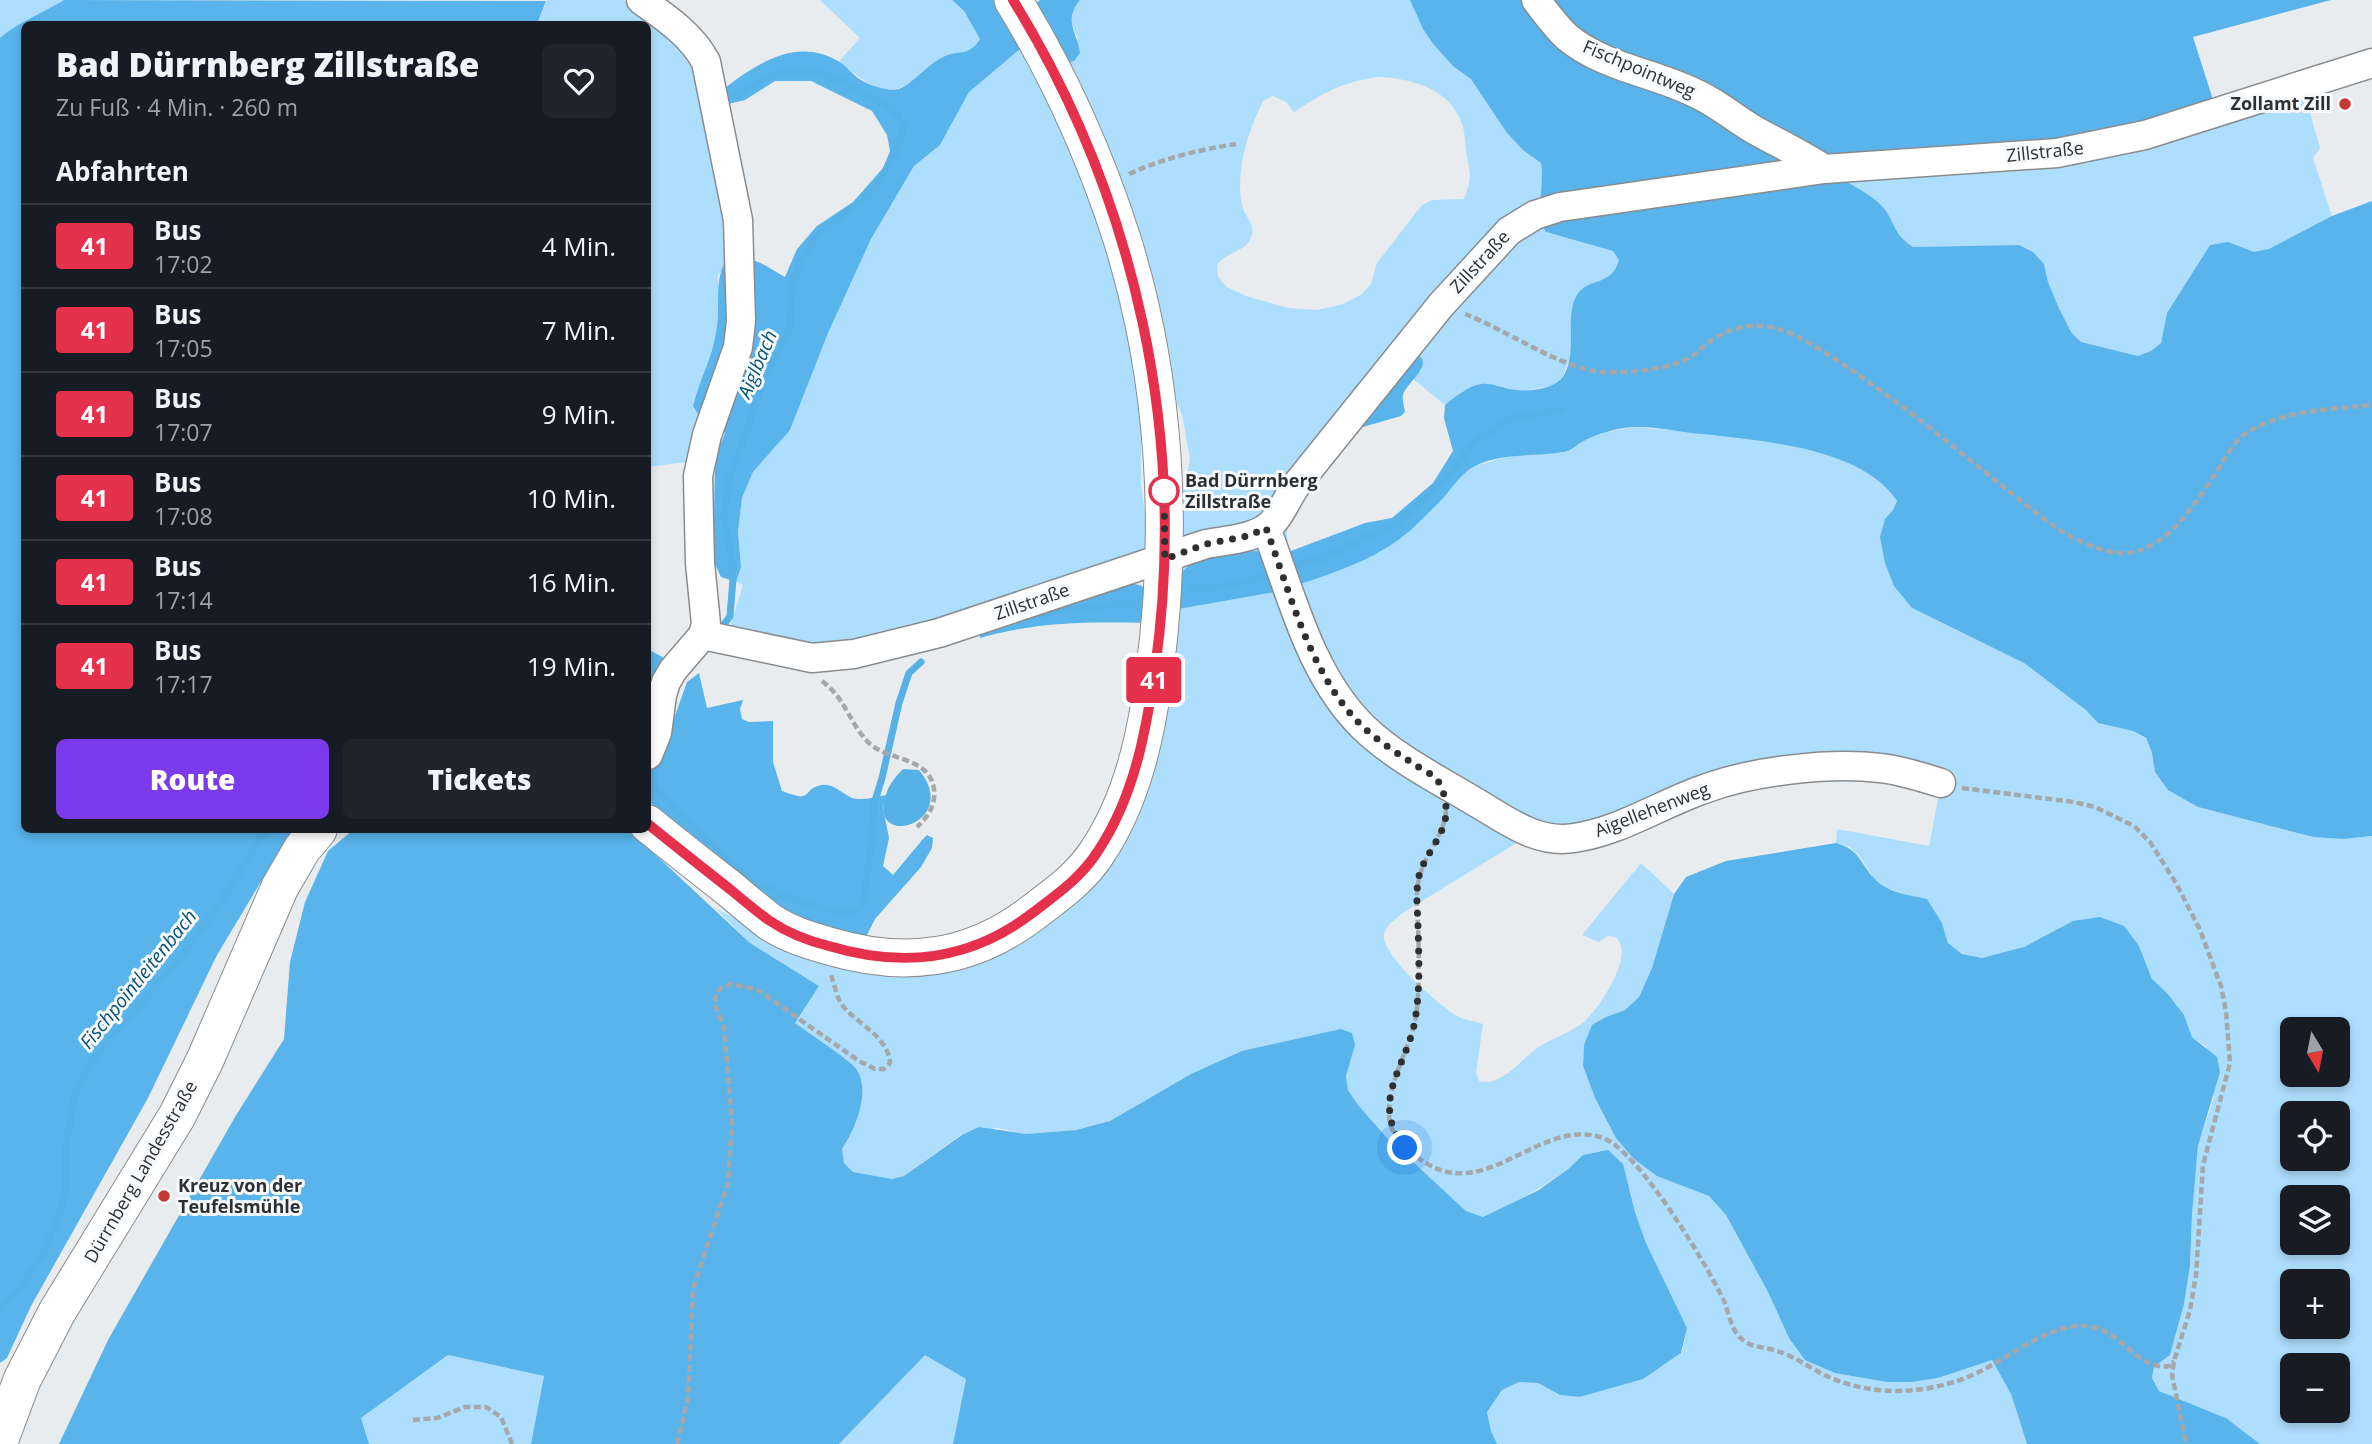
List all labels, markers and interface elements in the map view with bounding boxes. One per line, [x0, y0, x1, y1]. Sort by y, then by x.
street label: Fischpointweg [1580, 34, 1699, 103]
text: Bad Dürrnberg Zillstraße [56, 42, 479, 87]
button: heart [542, 44, 616, 118]
text: Zu Fuß · 4 Min. · 260 m [56, 91, 298, 123]
place label: Zollamt Zill [2231, 91, 2331, 115]
marker: Zollamt Zill [2337, 96, 2353, 112]
street label: Zillstraße [2005, 135, 2085, 167]
text: Abfahrten [56, 153, 189, 189]
text: Bus [154, 212, 201, 248]
street label: Zillstraße [1444, 225, 1515, 298]
text: 4 Min. [542, 228, 616, 264]
text: 41 [81, 229, 108, 262]
text: 17:02 [154, 248, 213, 280]
text: Bus [154, 296, 201, 332]
text: 7 Min. [542, 312, 616, 348]
text: 41 [81, 313, 108, 346]
water label: Aiglbach [730, 326, 783, 404]
text: 17:05 [154, 332, 213, 364]
text: Bus [154, 380, 201, 416]
text: 9 Min. [542, 396, 616, 432]
text: 41 [81, 397, 108, 430]
text: 17:07 [154, 416, 213, 448]
text: Bus [154, 464, 201, 500]
place label: Bad Dürrnberg Zillstraße [1185, 468, 1318, 513]
marker: Bad Dürrnberg Zillstraße [1149, 476, 1179, 506]
text: 10 Min. [527, 480, 616, 516]
text: 41 [81, 481, 108, 514]
text: 17:08 [154, 500, 213, 532]
text: Bus [154, 548, 201, 584]
text: 16 Min. [527, 564, 616, 600]
text: 41 [81, 565, 108, 598]
street label: Zillstraße [991, 577, 1072, 625]
text: 17:14 [154, 584, 213, 616]
text: Bus [154, 632, 201, 668]
text: 19 Min. [527, 648, 616, 684]
text: 41 [81, 649, 108, 682]
line badge: 41 [1122, 657, 1186, 703]
text: 41 [1140, 663, 1168, 696]
text: 17:17 [154, 668, 213, 700]
button: Route [56, 739, 329, 819]
button: Tickets [343, 739, 616, 819]
street label: Aigellehenweg [1591, 776, 1713, 842]
water label: Fischpointleitenbach [74, 904, 202, 1054]
north arrow [2280, 1017, 2350, 1087]
map controls [2280, 1017, 2350, 1423]
street label: Dürrnberg Landesstraße [78, 1076, 202, 1267]
button: locate [2280, 1101, 2350, 1171]
your location [1387, 1130, 1422, 1165]
place label: Kreuz von der Teufelsmühle [178, 1173, 302, 1218]
button: layers [2280, 1185, 2350, 1255]
marker: Kreuz von der Teufelsmühle [156, 1188, 172, 1204]
button: + [2280, 1269, 2350, 1339]
button: − [2280, 1353, 2350, 1423]

